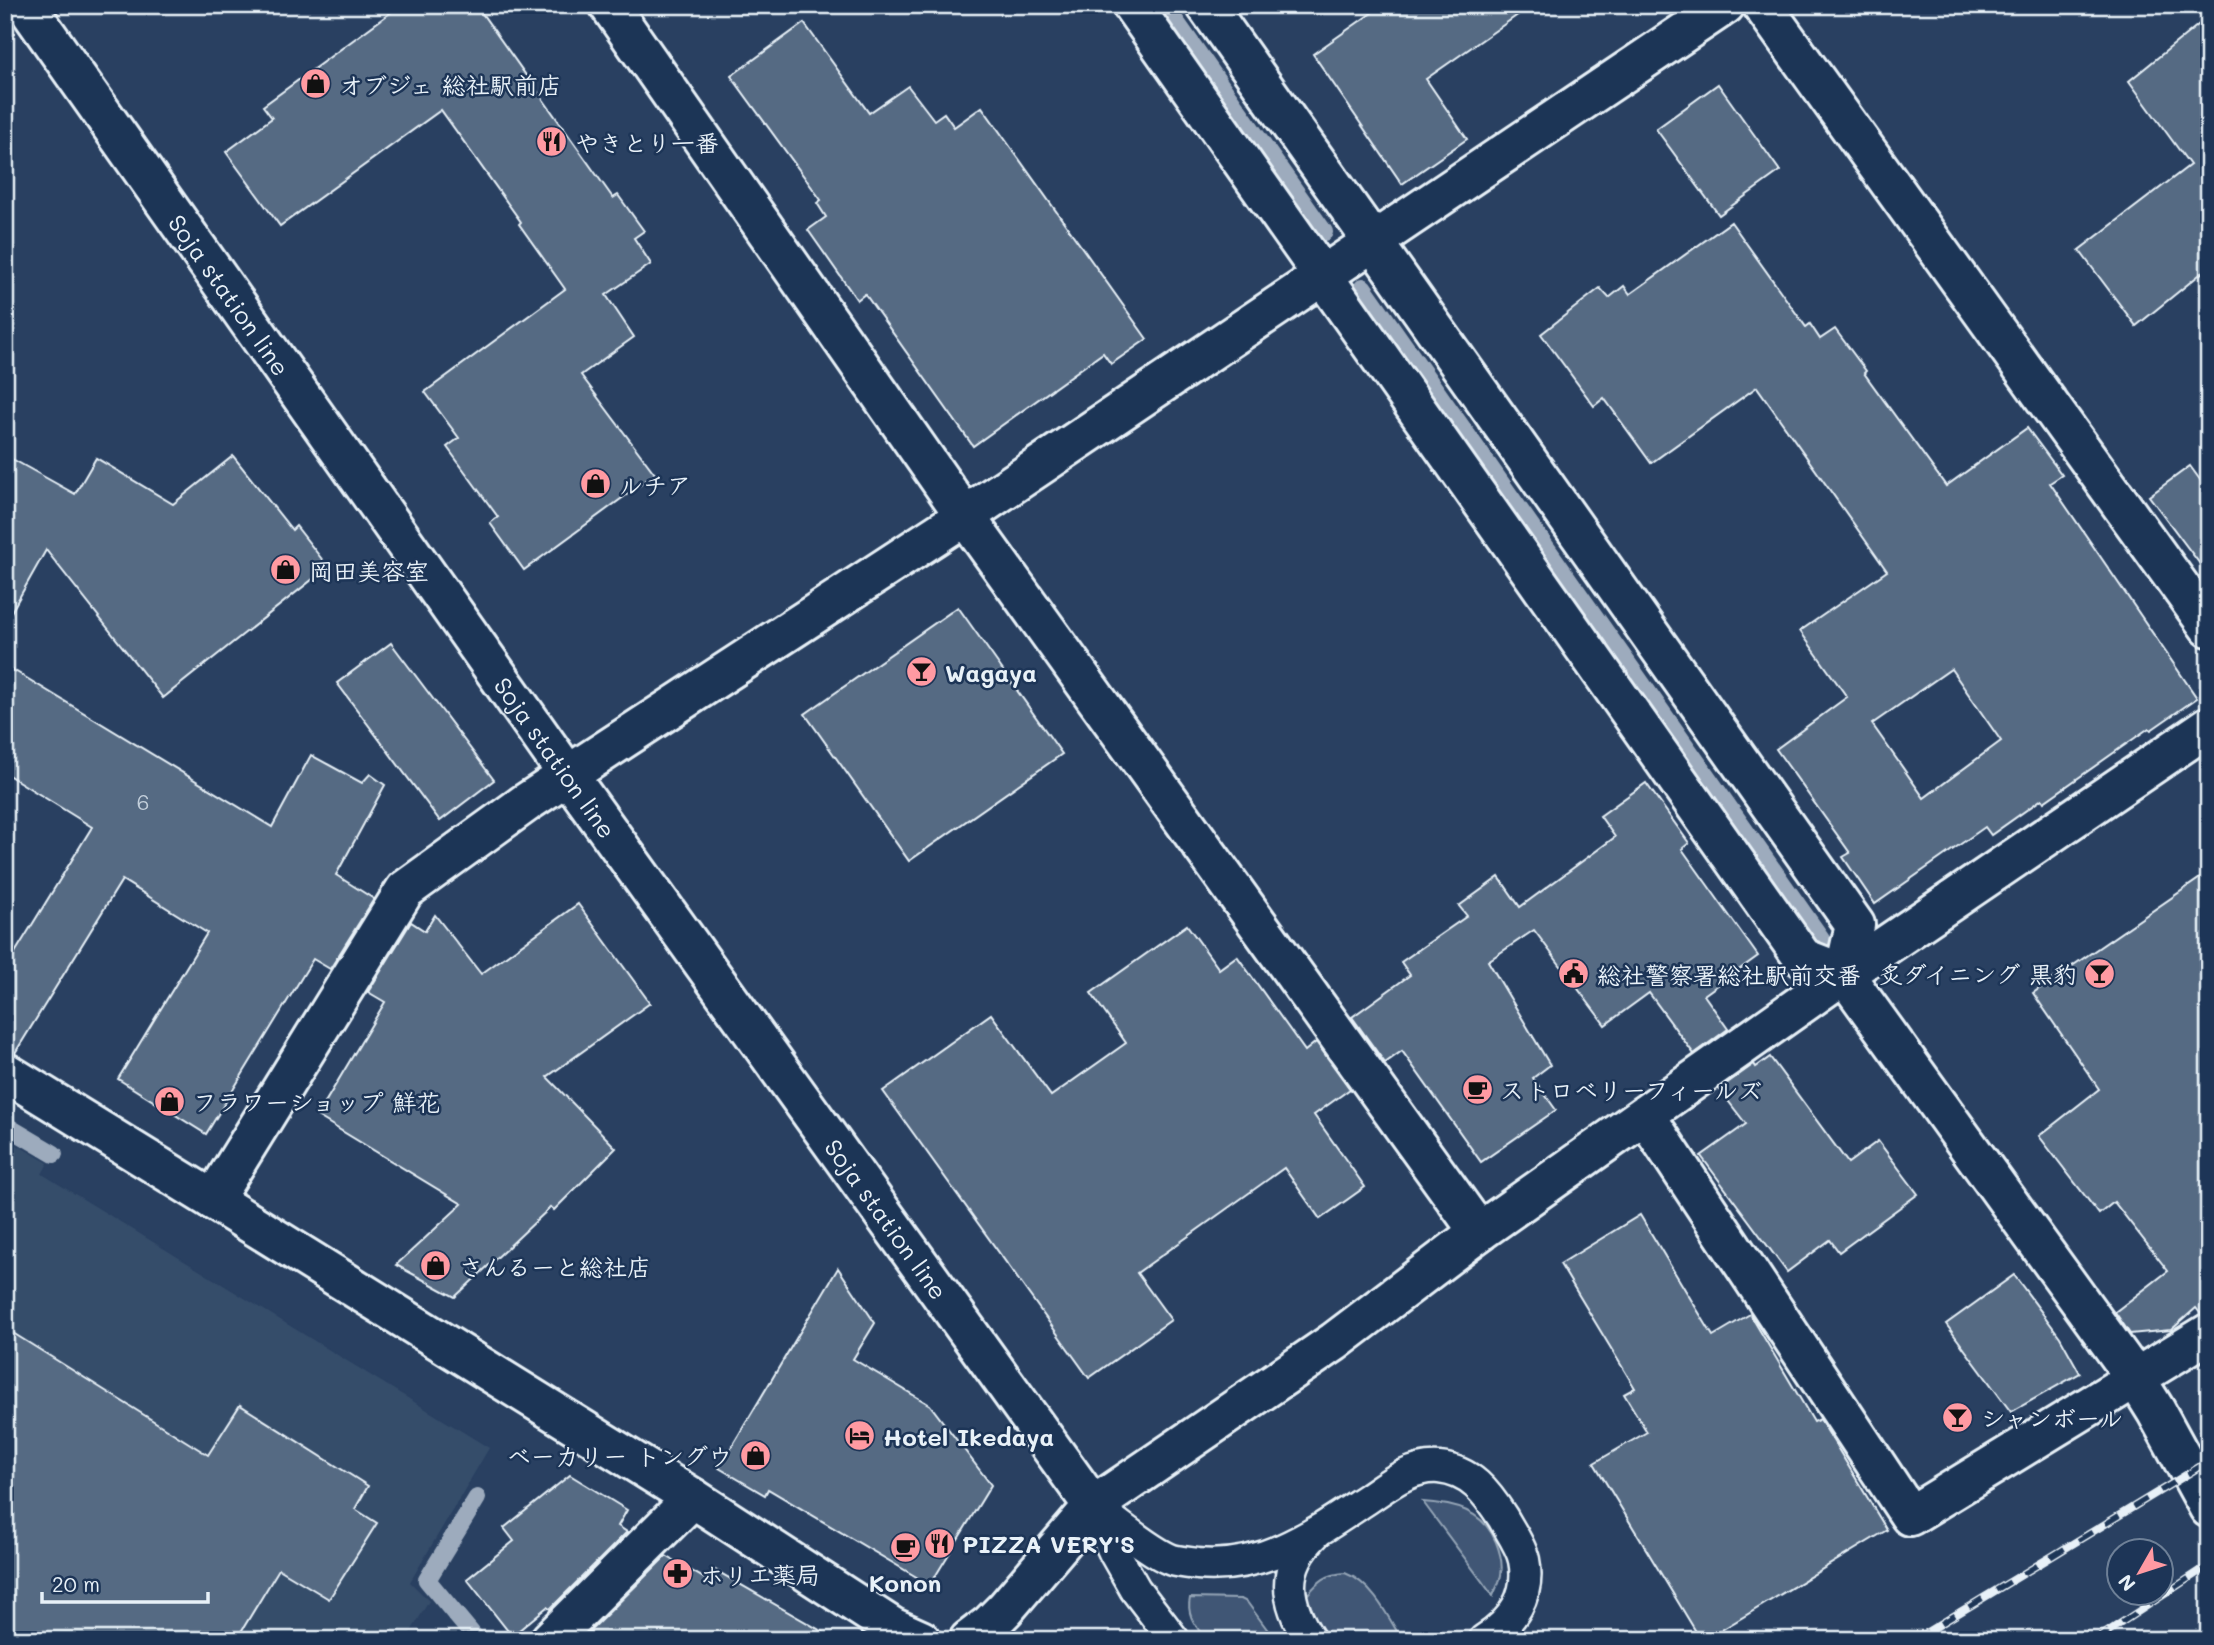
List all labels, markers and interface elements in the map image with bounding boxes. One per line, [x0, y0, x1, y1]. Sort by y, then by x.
shop icon: オブジェ 総社駅前店 [299, 67, 333, 101]
place label: オブジェ 総社駅前店 [339, 69, 562, 100]
restaurant icon: やきとり一番 [535, 125, 569, 159]
place label: やきとり一番 [575, 127, 719, 158]
street label: Soja station line [162, 208, 297, 381]
shop icon: ルチア [579, 467, 613, 501]
place label: ルチア [619, 469, 691, 500]
shop icon: 岡田美容室 [269, 553, 303, 587]
place label: 岡田美容室 [309, 555, 429, 586]
bar icon: Wagaya [905, 655, 939, 689]
place label: Wagaya [945, 657, 1037, 688]
street label: Soja station line [488, 671, 623, 844]
house number: 6 [137, 788, 149, 815]
bar icon: 炙ダイニング 黒豹 [2083, 956, 2117, 990]
public building icon: 総社警察署総社駅前交番 [1557, 957, 1591, 991]
place label: 炙ダイニング 黒豹 [1879, 958, 2077, 989]
place label: 総社警察署総社駅前交番 [1597, 959, 1861, 990]
cafe icon: ストロベリーフィールズ [1460, 1072, 1494, 1106]
place label: ストロベリーフィールズ [1500, 1074, 1762, 1105]
shop icon: フラワーショップ 鮮花 [153, 1084, 187, 1118]
place label: フラワーショップ 鮮花 [193, 1086, 440, 1117]
street label: Soja station line [819, 1132, 955, 1305]
shop icon: さんるーと総社店 [419, 1249, 453, 1283]
place label: さんるーと総社店 [459, 1251, 651, 1282]
bar icon: シャンボール [1941, 1400, 1975, 1434]
place label: シャンボール [1981, 1402, 2123, 1433]
hotel icon: Hotel Ikedaya [843, 1419, 877, 1453]
place label: Hotel Ikedaya [883, 1421, 1054, 1452]
shop icon: ベーカリー トングウ [738, 1438, 772, 1472]
place label: ベーカリー トングウ [507, 1440, 732, 1471]
restaurant icon: PIZZA VERY'S [922, 1526, 956, 1560]
place label: PIZZA VERY'S [962, 1528, 1135, 1559]
cafe icon: Konon [888, 1531, 922, 1565]
north arrow [2106, 1536, 2176, 1606]
pharmacy icon: ホリエ薬局 [660, 1557, 694, 1591]
place label: ホリエ薬局 [700, 1559, 820, 1590]
scale bar [42, 1561, 208, 1605]
place label: Konon [869, 1567, 941, 1598]
text: 20 m [52, 1570, 100, 1597]
text: N [2112, 1570, 2141, 1596]

